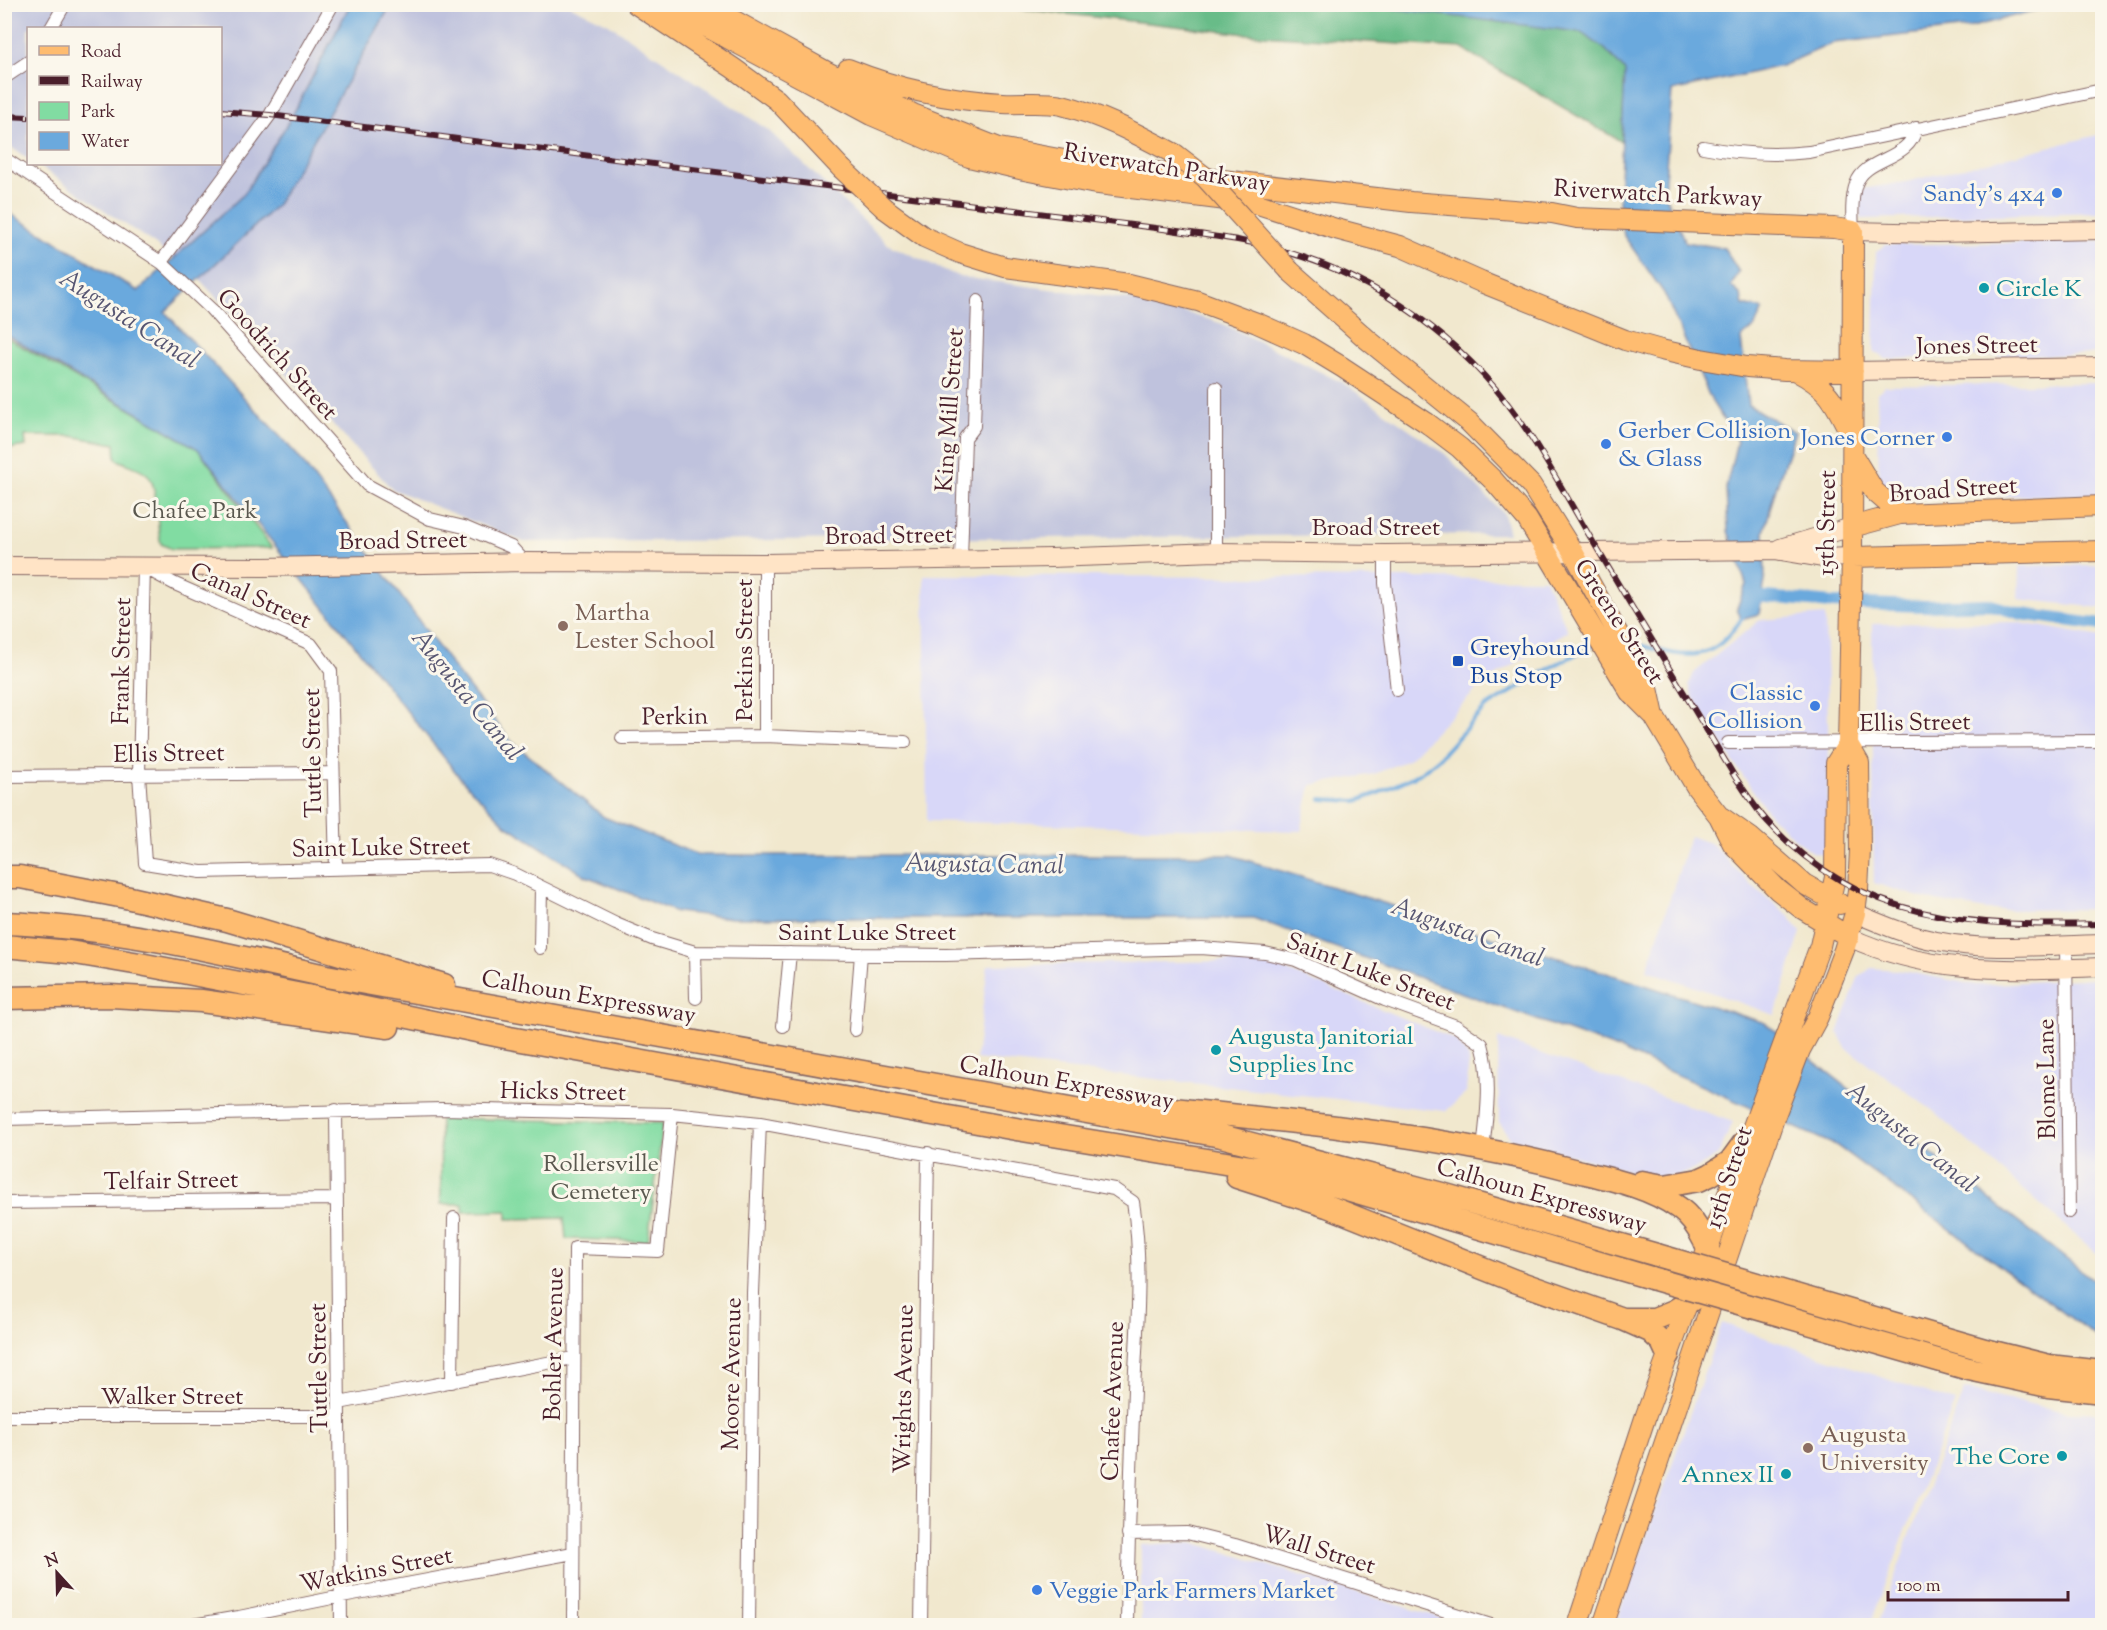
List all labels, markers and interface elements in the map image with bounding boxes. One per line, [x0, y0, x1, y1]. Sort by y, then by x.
legend [27, 27, 222, 165]
text: Road [81, 40, 121, 66]
text: Railway [81, 70, 143, 96]
text: Park [81, 100, 116, 126]
text: Water [81, 130, 130, 156]
street label: Riverwatch Parkway [1061, 136, 1273, 202]
street label: Riverwatch Parkway [1553, 173, 1763, 217]
place label: Sandy's 4x4 [1923, 178, 2045, 212]
marker: Sandy's 4x4 [2050, 186, 2064, 200]
water label: Augusta Canal [51, 261, 206, 379]
place label: Circle K [1996, 273, 2082, 307]
marker: Circle K [1977, 281, 1991, 295]
street label: Goodrich Street [208, 282, 345, 429]
street label: King Mill Street [928, 327, 974, 493]
street label: Jones Street [1914, 329, 2038, 365]
place label: Gerber Collision & Glass [1618, 415, 1791, 477]
place label: Jones Corner [1798, 422, 1935, 456]
marker: Jones Corner [1940, 430, 1954, 444]
marker: Gerber Collision & Glass [1599, 437, 1613, 451]
street label: 15th Street [1810, 470, 1846, 576]
street label: Broad Street [1888, 470, 2018, 512]
park label: Chafee Park [132, 495, 258, 529]
street label: Broad Street [1312, 512, 1440, 546]
street label: Broad Street [824, 519, 954, 555]
street label: Broad Street [338, 524, 468, 560]
street label: Greene Street [1565, 553, 1672, 691]
street label: Canal Street [184, 555, 316, 639]
street label: Perkins Street [729, 578, 763, 722]
street label: Frank Street [105, 597, 141, 725]
place label: Martha Lester School [575, 597, 716, 659]
marker: Martha Lester School [556, 619, 570, 633]
water label: Augusta Canal [401, 622, 531, 770]
place label: Greyhound Bus Stop [1470, 632, 1590, 694]
marker: Greyhound Bus Stop [1451, 654, 1465, 668]
place label: Classic Collision [1708, 677, 1803, 739]
street label: Tuttle Street [296, 688, 332, 818]
marker: Classic Collision [1808, 699, 1822, 713]
street label: Perkin [641, 700, 709, 736]
street label: Ellis Street [1859, 706, 1971, 742]
street label: Ellis Street [113, 737, 225, 773]
street label: Saint Luke Street [291, 830, 471, 868]
water label: Augusta Canal [903, 846, 1065, 885]
water label: Augusta Canal [1385, 889, 1549, 978]
street label: Saint Luke Street [778, 917, 956, 951]
street label: Saint Luke Street [1281, 925, 1460, 1021]
street label: Calhoun Expressway [479, 962, 699, 1034]
street label: Blome Lane [2030, 1018, 2066, 1140]
place label: Augusta Janitorial Supplies Inc [1228, 1021, 1414, 1083]
marker: Augusta Janitorial Supplies Inc [1209, 1043, 1223, 1057]
street label: Calhoun Expressway [957, 1048, 1177, 1120]
water label: Augusta Canal [1836, 1073, 1985, 1203]
street label: Hicks Street [500, 1075, 626, 1111]
street label: 15th Street [1697, 1122, 1762, 1233]
park label: Rollersville Cemetery [543, 1148, 659, 1210]
street label: Calhoun Expressway [1432, 1151, 1651, 1243]
street label: Telfair Street [103, 1164, 239, 1200]
street label: Bohler Avenue [537, 1267, 573, 1421]
street label: Moore Avenue [715, 1297, 751, 1451]
street label: Tuttle Street [302, 1303, 338, 1433]
street label: Wrights Avenue [887, 1304, 923, 1474]
street label: Chafee Avenue [1094, 1321, 1134, 1482]
street label: Walker Street [100, 1381, 244, 1415]
place label: Augusta University [1820, 1419, 1929, 1481]
marker: Augusta University [1801, 1441, 1815, 1455]
place label: The Core [1951, 1441, 2050, 1475]
marker: The Core [2055, 1449, 2069, 1463]
place label: Annex II [1681, 1459, 1774, 1493]
marker: Annex II [1779, 1467, 1793, 1481]
street label: Wall Street [1258, 1518, 1379, 1584]
street label: Watkins Street [297, 1539, 456, 1602]
north arrow [27, 1543, 87, 1603]
text: N [42, 1548, 63, 1574]
scale bar [1888, 1564, 2068, 1602]
text: 100 m [1897, 1574, 1941, 1600]
place label: Veggie Park Farmers Market [1049, 1575, 1335, 1609]
marker: Veggie Park Farmers Market [1030, 1583, 1044, 1597]

